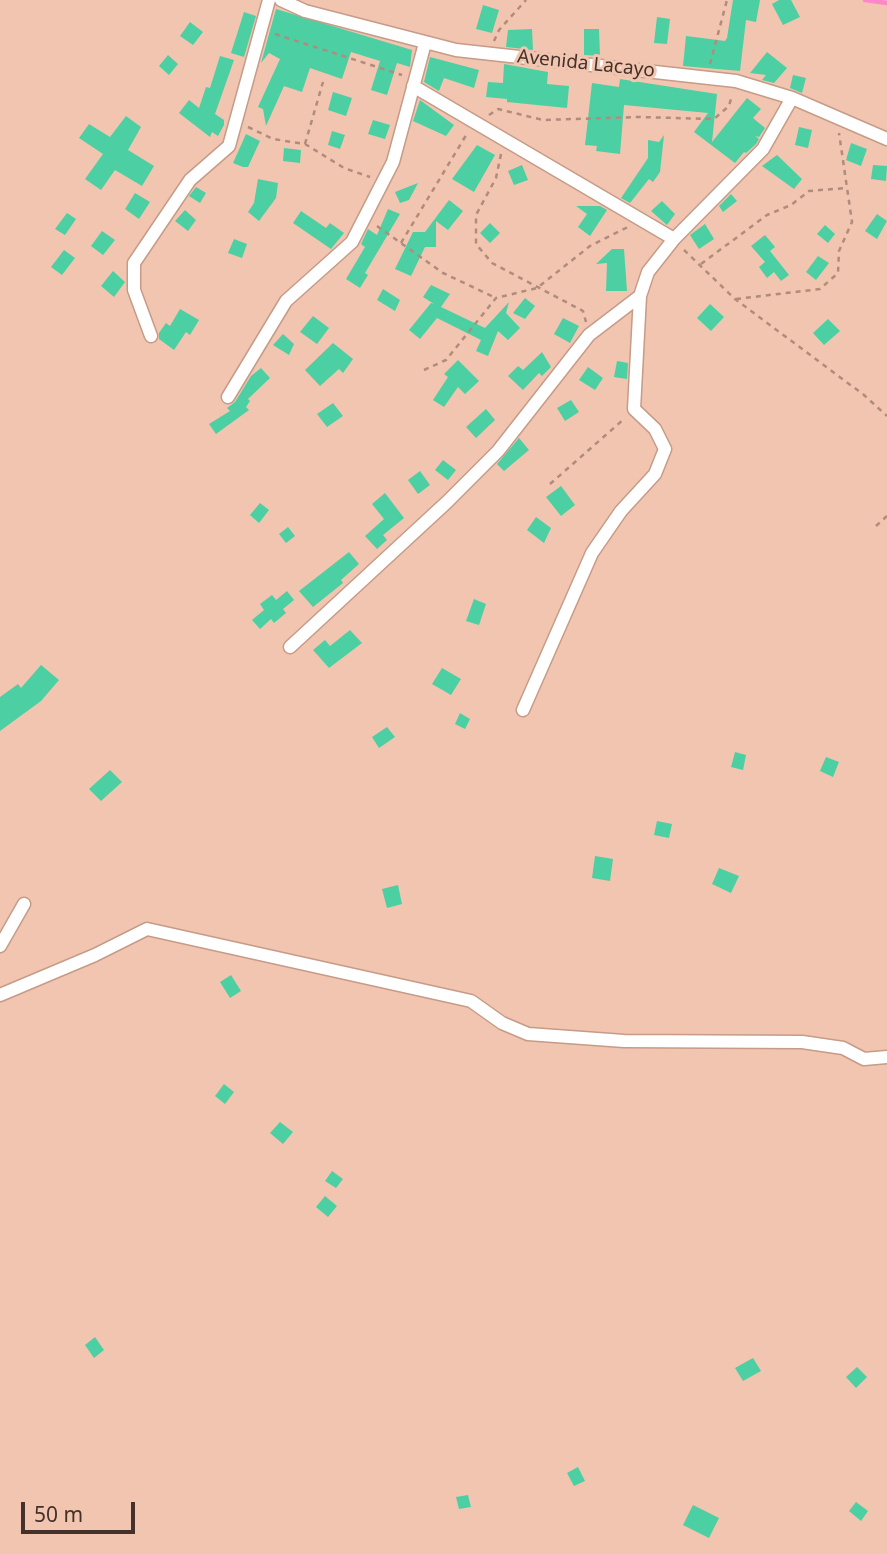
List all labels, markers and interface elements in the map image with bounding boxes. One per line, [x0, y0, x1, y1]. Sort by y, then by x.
street label: Avenida Lacayo [516, 45, 656, 83]
scale bar [24, 1488, 138, 1532]
text: 50 m [34, 1500, 83, 1528]

